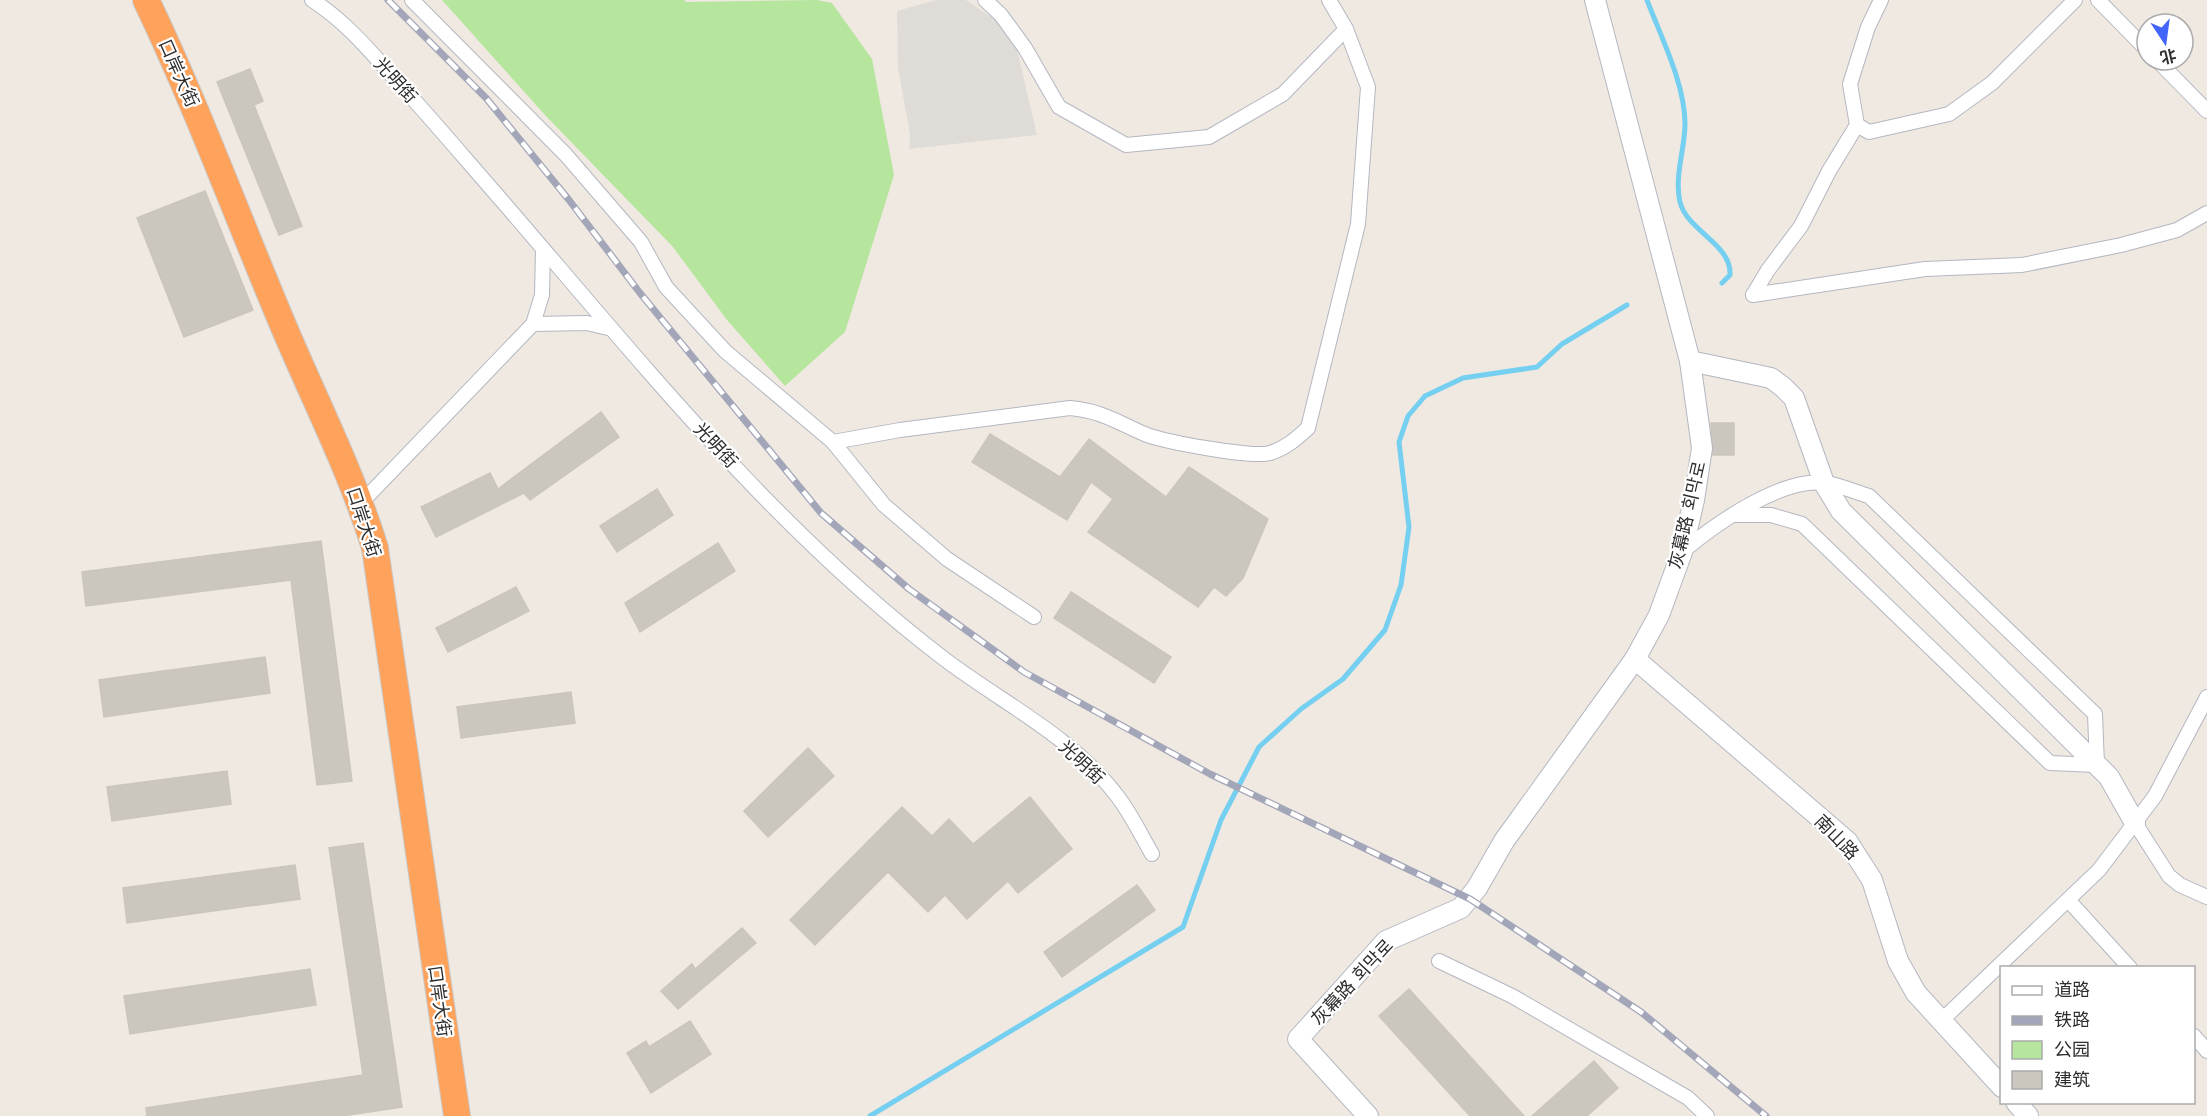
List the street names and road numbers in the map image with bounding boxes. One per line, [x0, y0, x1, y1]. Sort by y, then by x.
street label: 口岸大街 [155, 36, 203, 110]
street label: 光明街 [370, 53, 422, 107]
street label: 光明街 [690, 418, 742, 472]
street label: 灰幕路 회막로 [1664, 459, 1710, 571]
street label: 口岸大街 [343, 485, 385, 559]
street label: 光明街 [1055, 736, 1109, 788]
street label: 南山路 [1811, 810, 1863, 864]
street label: 灰幕路 회막로 [1307, 935, 1397, 1029]
street label: 口岸大街 [425, 964, 455, 1038]

